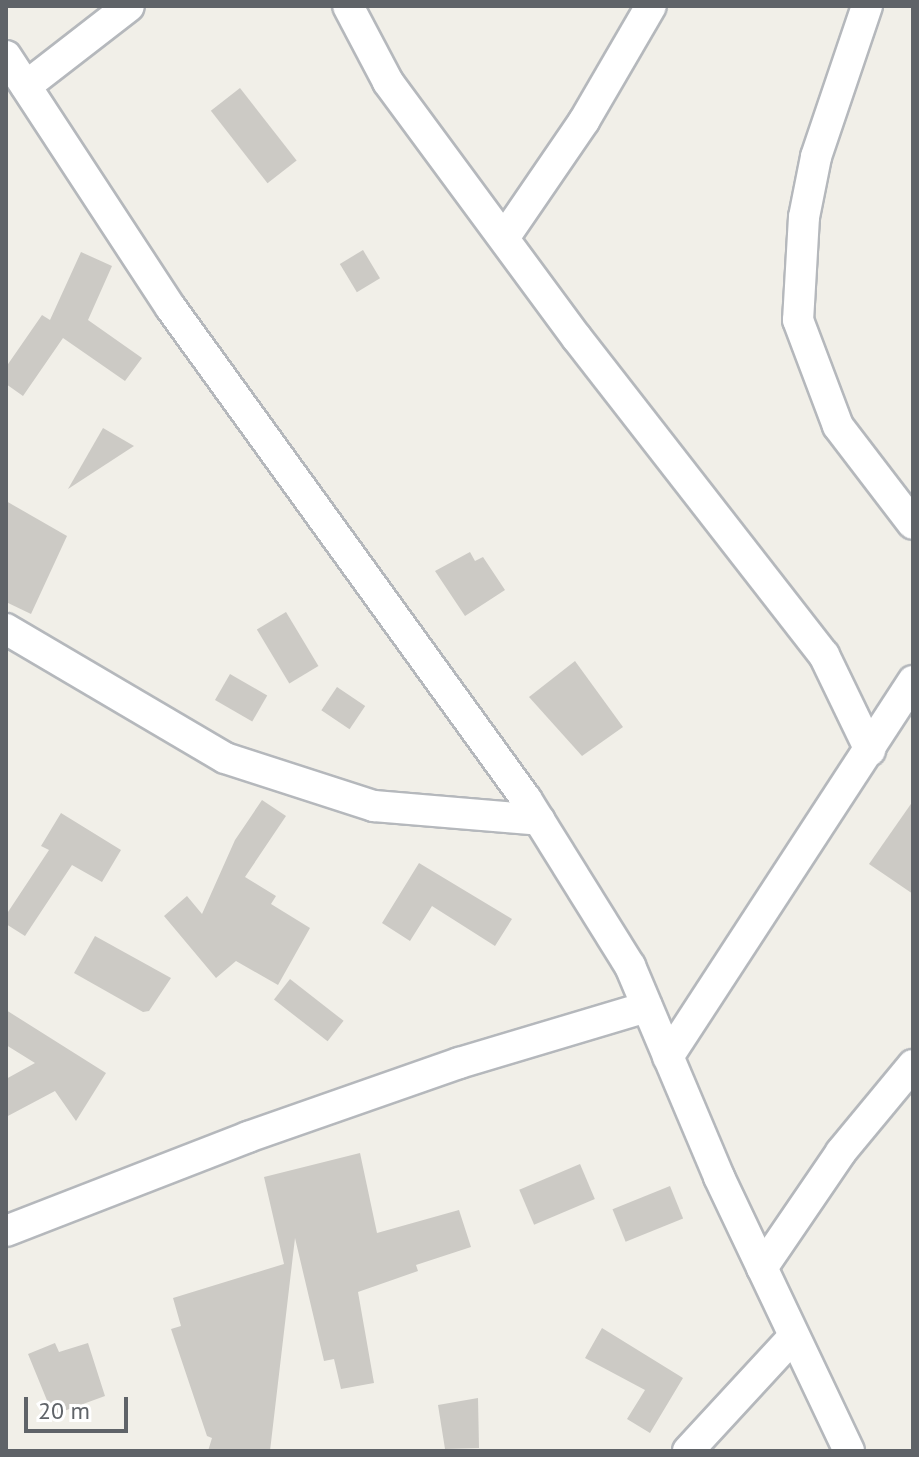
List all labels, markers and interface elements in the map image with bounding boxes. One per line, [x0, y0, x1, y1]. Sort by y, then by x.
scale bar [28, 1381, 132, 1431]
text: 20 m [38, 1395, 90, 1426]

